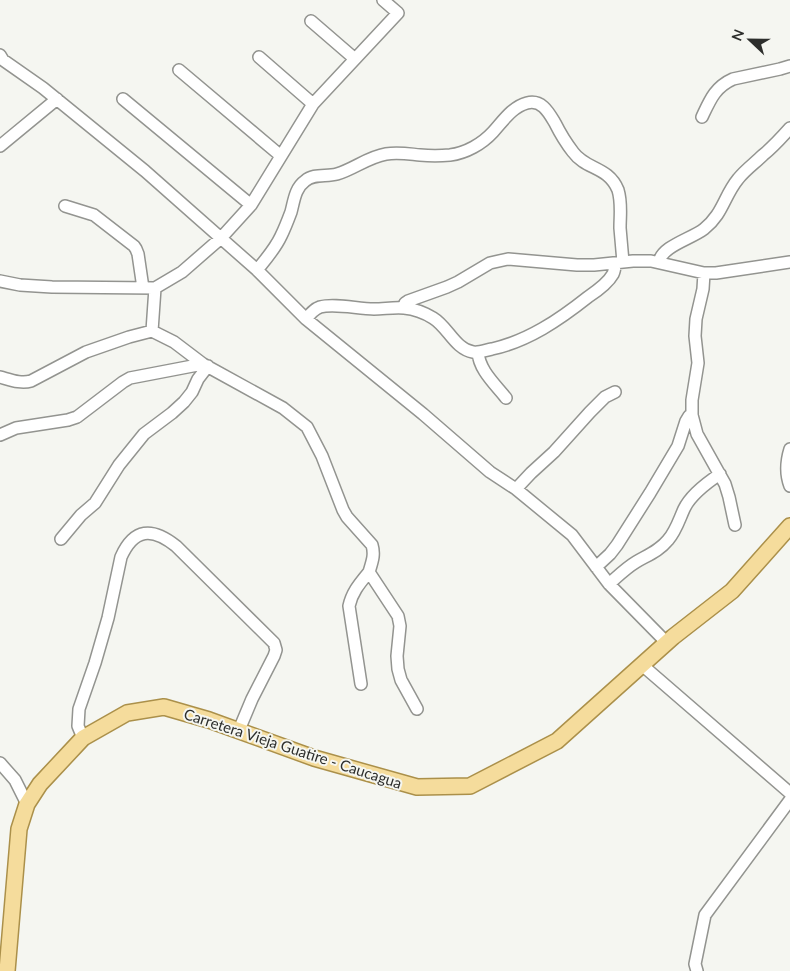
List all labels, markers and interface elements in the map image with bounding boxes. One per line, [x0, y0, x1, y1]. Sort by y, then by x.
north arrow [725, 15, 775, 65]
text: N [728, 27, 747, 43]
street label: Carretera Vieja Guatire - Caucagua [182, 704, 404, 792]

